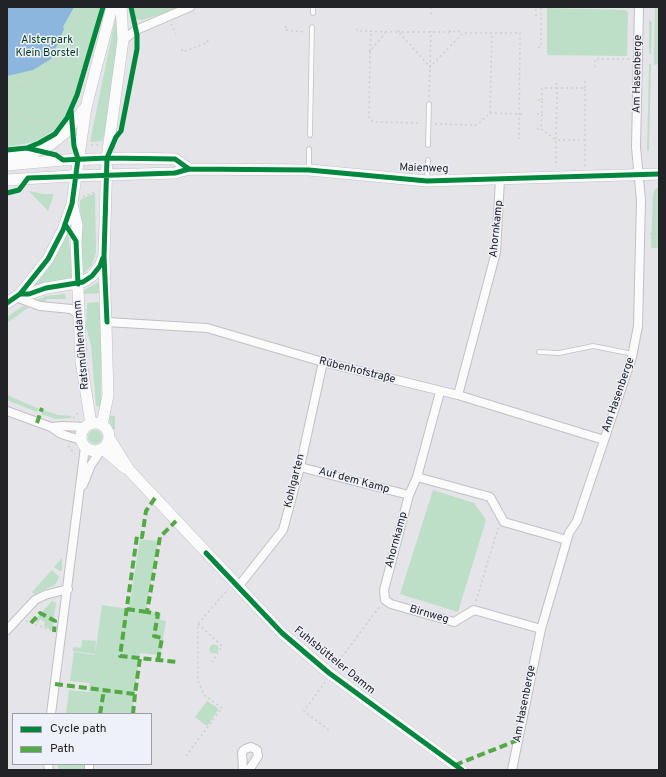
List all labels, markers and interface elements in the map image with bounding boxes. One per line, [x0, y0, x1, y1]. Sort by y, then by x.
park label: Alsterpark Klein Borstel [15, 34, 79, 60]
street label: Am Hasenberge [631, 35, 645, 113]
street label: Maienweg [399, 162, 449, 176]
street label: Ahornkamp [487, 200, 507, 258]
street label: Ratsmühlendamm [72, 300, 92, 390]
street label: Rübenhofstraße [317, 355, 397, 387]
street label: Am Hasenberge [600, 356, 638, 434]
street label: Kohlgarten [282, 453, 308, 509]
street label: Auf dem Kamp [317, 465, 391, 497]
street label: Ahornkamp [383, 511, 411, 569]
street label: Birnweg [408, 603, 450, 627]
street label: Fuhlsbütteler Damm [291, 624, 377, 698]
street label: Am Hasenberge [511, 664, 539, 744]
legend [12, 713, 152, 765]
text: Cycle path [50, 721, 107, 737]
text: Path [50, 741, 75, 757]

